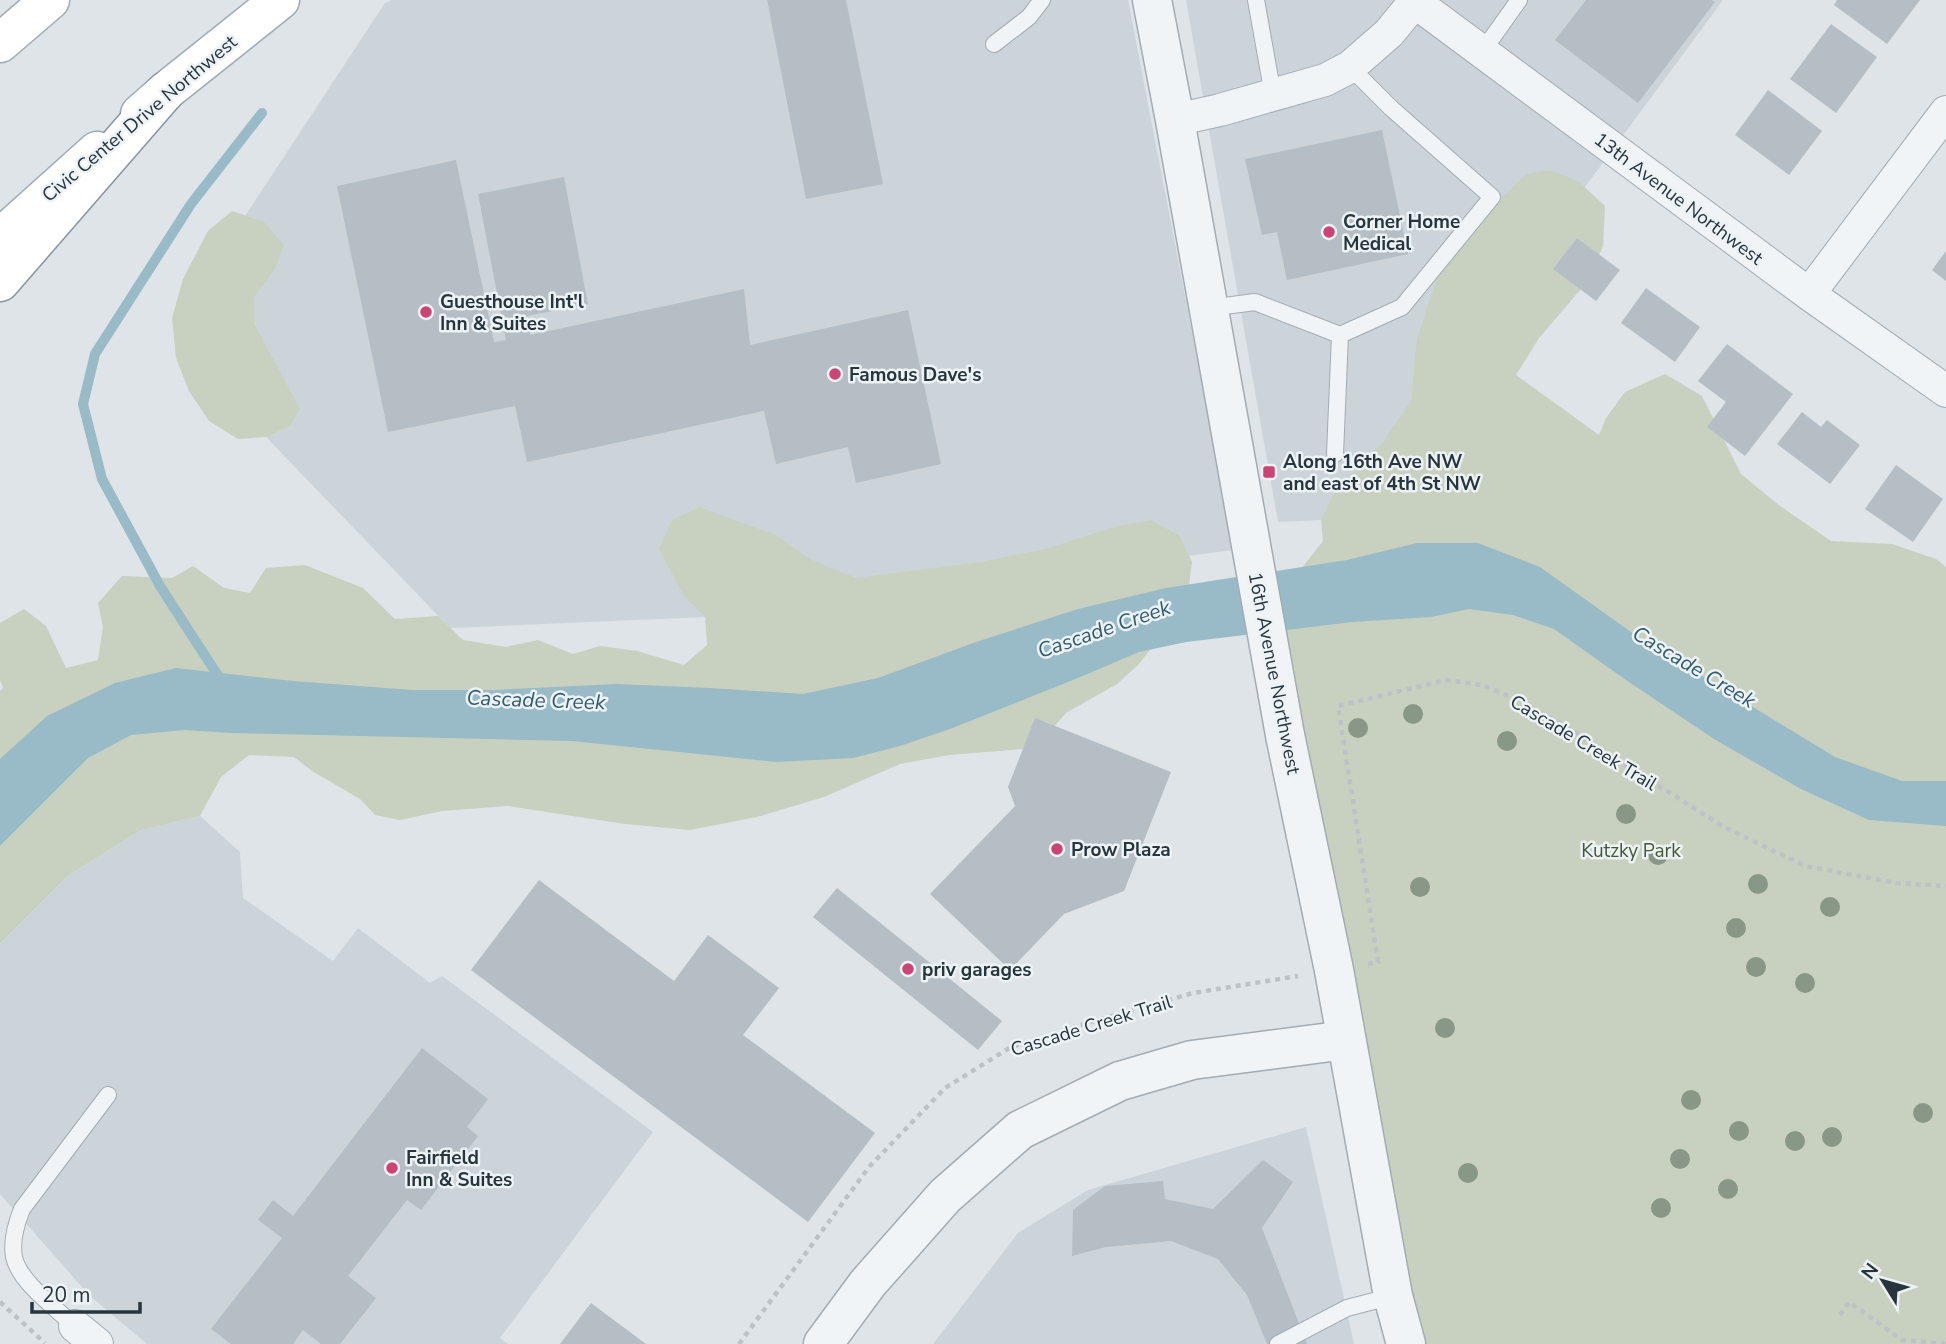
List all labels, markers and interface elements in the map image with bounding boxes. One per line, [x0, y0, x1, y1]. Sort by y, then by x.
street label: Civic Center Drive Northwest [37, 29, 243, 208]
street label: 13th Avenue Northwest [1588, 127, 1769, 271]
place label: Corner Home Medical [1343, 209, 1460, 257]
marker: Corner Home Medical [1321, 224, 1337, 240]
place label: Guesthouse Int'l Inn & Suites [440, 289, 584, 337]
marker: Guesthouse Int'l Inn & Suites [418, 304, 434, 320]
place label: Famous Dave's [849, 362, 981, 388]
marker: Famous Dave's [827, 366, 843, 382]
place label: Along 16th Ave NW and east of 4th St NW [1283, 449, 1481, 497]
marker: Along 16th Ave NW and east of 4th St NW [1261, 464, 1277, 480]
street label: 16th Avenue Northwest [1242, 570, 1306, 777]
water label: Cascade Creek [1034, 593, 1175, 665]
water label: Cascade Creek [1627, 619, 1761, 715]
water label: Cascade Creek [466, 684, 606, 716]
street label: Cascade Creek Trail [1505, 689, 1662, 797]
place label: Prow Plaza [1071, 837, 1171, 863]
park label: Kutzky Park [1581, 838, 1681, 864]
marker: Prow Plaza [1049, 841, 1065, 857]
place label: priv garages [922, 957, 1032, 983]
marker: priv garages [900, 961, 916, 977]
street label: Cascade Creek Trail [1007, 989, 1175, 1063]
place label: Fairfield Inn & Suites [406, 1145, 512, 1193]
marker: Fairfield Inn & Suites [384, 1160, 400, 1176]
north arrow [1848, 1246, 1918, 1316]
text: N [1856, 1258, 1885, 1285]
scale bar [32, 1270, 140, 1314]
text: 20 m [42, 1281, 91, 1309]

